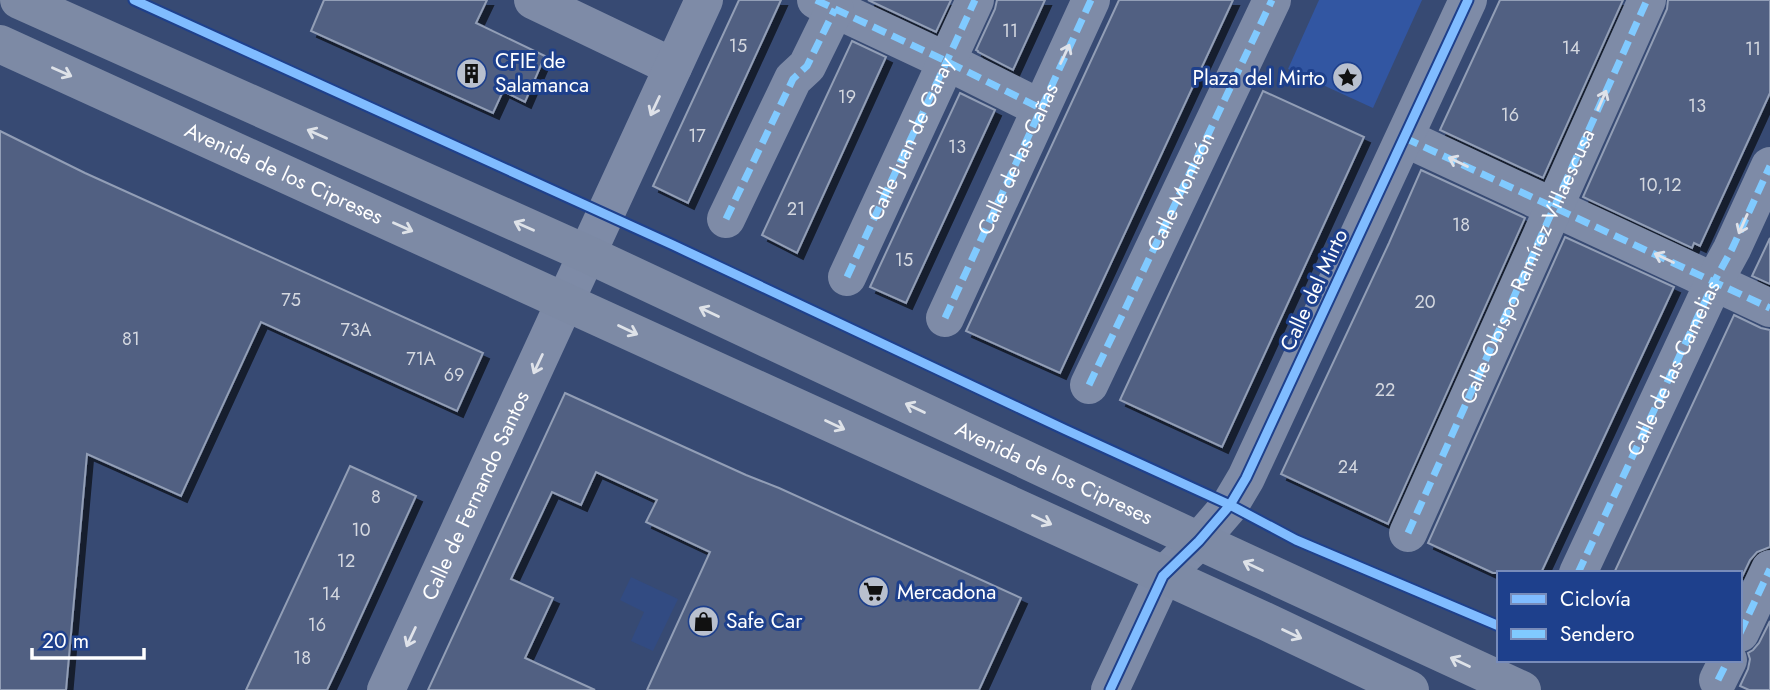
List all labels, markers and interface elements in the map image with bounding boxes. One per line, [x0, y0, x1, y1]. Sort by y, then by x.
house number: 11 [1002, 18, 1018, 44]
house number: 15 [729, 33, 747, 59]
house number: 14 [1562, 35, 1580, 61]
house number: 11 [1745, 36, 1761, 62]
one-way arrow [1059, 44, 1073, 65]
place label: CFIE de Salamanca [495, 46, 589, 100]
street label: Calle Juan de Garay [860, 52, 962, 226]
building icon: CFIE de Salamanca [455, 56, 489, 90]
place icon: Plaza del Mirto [1331, 61, 1365, 95]
place label: Plaza del Mirto [1192, 63, 1325, 93]
one-way arrow [51, 66, 72, 79]
street label: Calle de las Cañas [970, 78, 1066, 240]
house number: 19 [838, 84, 856, 110]
one-way arrow [1596, 90, 1609, 111]
house number: 13 [1688, 93, 1706, 119]
one-way arrow [648, 95, 661, 117]
house number: 16 [1501, 102, 1519, 128]
street label: Avenida de los Cipreses [180, 115, 388, 232]
house number: 17 [688, 123, 706, 149]
street label: Calle Obispo Ramírez Villaescusa [1453, 124, 1602, 409]
one-way arrow [307, 127, 328, 140]
street label: Calle Monleón [1140, 127, 1222, 256]
house number: 13 [948, 134, 966, 160]
one-way arrow [1448, 154, 1469, 168]
house number: 10,12 [1639, 172, 1681, 198]
house number: 21 [787, 196, 805, 222]
house number: 18 [1452, 212, 1470, 238]
one-way arrow [1736, 214, 1749, 235]
one-way arrow [514, 219, 536, 232]
one-way arrow [392, 221, 413, 234]
street label: Calle del Mirto [1273, 224, 1355, 356]
house number: 15 [895, 247, 913, 273]
one-way arrow [1654, 251, 1675, 264]
street label: Calle de las Camelias [1620, 275, 1728, 461]
house number: 75 [281, 287, 301, 313]
house number: 20 [1414, 289, 1436, 315]
one-way arrow [699, 304, 720, 318]
house number: 73A [341, 317, 372, 343]
one-way arrow [618, 325, 639, 338]
house number: 81 [122, 326, 140, 352]
house number: 71A [406, 346, 436, 372]
one-way arrow [531, 352, 544, 374]
house number: 69 [444, 362, 464, 388]
house number: 22 [1375, 377, 1395, 403]
street label: Calle de Fernando Santos [414, 386, 537, 605]
one-way arrow [905, 401, 926, 414]
street label: Avenida de los Cipreses [950, 414, 1158, 532]
one-way arrow [824, 419, 845, 433]
house number: 24 [1338, 454, 1358, 480]
house number: 8 [371, 484, 381, 510]
one-way arrow [1031, 514, 1052, 527]
house number: 10 [352, 517, 371, 543]
house number: 12 [337, 548, 355, 574]
one-way arrow [1243, 559, 1264, 572]
legend [1497, 571, 1742, 662]
supermarket icon: Mercadona [857, 575, 891, 609]
place label: Mercadona [897, 577, 996, 607]
house number: 14 [322, 581, 340, 607]
text: Ciclovía [1560, 584, 1631, 614]
shop icon: Safe Car [686, 604, 720, 638]
place label: Safe Car [726, 606, 803, 636]
house number: 16 [308, 612, 326, 638]
scale bar [32, 616, 144, 660]
text: Sendero [1560, 619, 1635, 649]
one-way arrow [404, 625, 417, 647]
text: 20 m [42, 626, 89, 656]
one-way arrow [1281, 628, 1302, 642]
house number: 18 [293, 645, 311, 671]
one-way arrow [1450, 654, 1471, 668]

